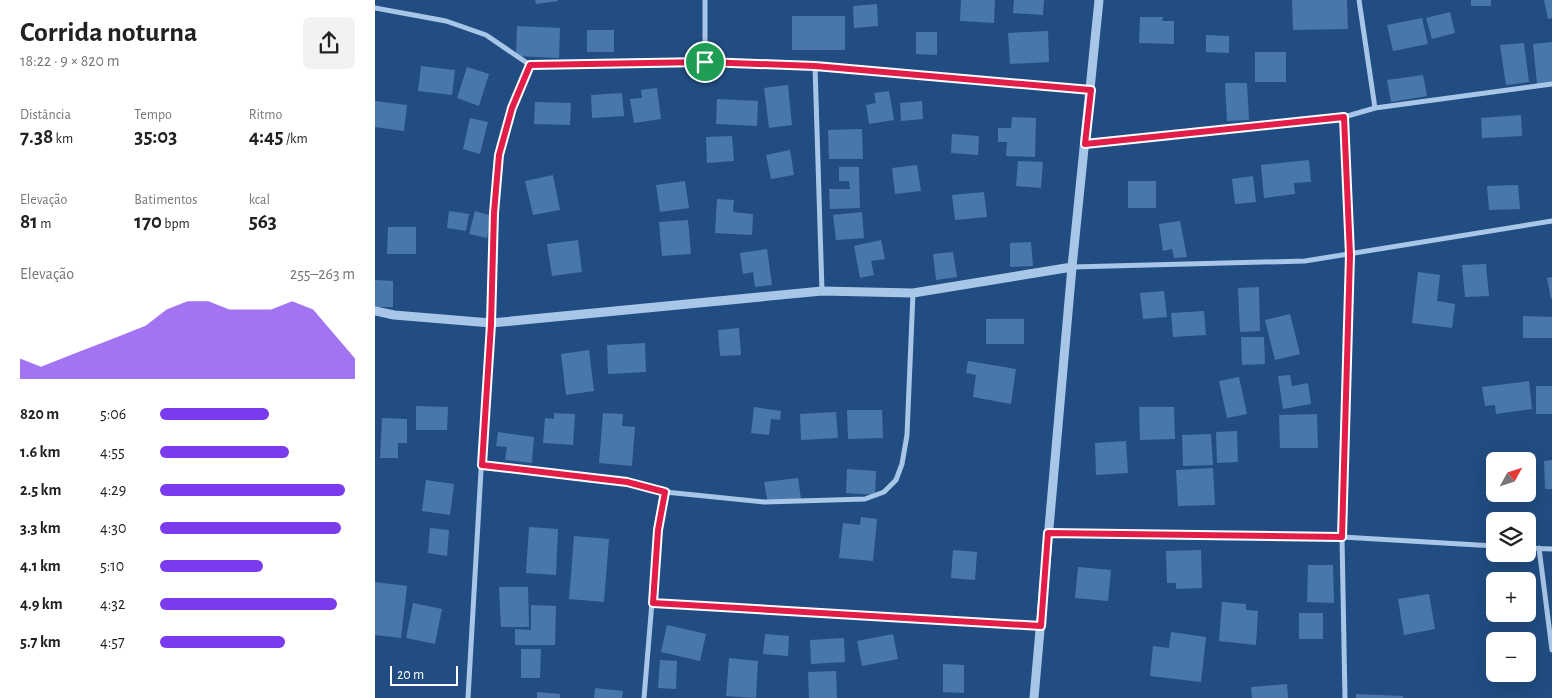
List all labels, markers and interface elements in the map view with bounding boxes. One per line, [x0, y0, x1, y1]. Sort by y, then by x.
button: share [303, 17, 355, 69]
text: Corrida noturna [20, 19, 198, 47]
pin [684, 41, 726, 83]
icon: arrive [691, 48, 719, 76]
text: 18:22 · 9 × 820 m [20, 53, 120, 69]
text: Distância [20, 108, 71, 122]
text: Tempo [134, 108, 172, 122]
text: Ritmo [249, 108, 282, 122]
text: 7.38 [20, 126, 53, 147]
text: 35:03 [134, 126, 177, 147]
text: 4:45 [249, 126, 284, 147]
text: km [53, 132, 73, 146]
text: /km [284, 132, 308, 146]
text: Elevação [20, 193, 67, 207]
text: Batimentos [134, 193, 197, 207]
text: kcal [249, 193, 270, 207]
text: 81 [20, 211, 38, 232]
text: 170 [134, 211, 162, 232]
text: 563 [249, 211, 277, 232]
text: m [38, 217, 51, 231]
text: bpm [162, 217, 190, 231]
text: Elevação [20, 266, 74, 282]
text: 255–263 m [290, 266, 355, 282]
text: 820 m [20, 406, 59, 422]
text: 5:06 [100, 406, 126, 422]
text: 1.6 km [20, 444, 60, 460]
text: 4:55 [100, 444, 125, 460]
north arrow [1486, 452, 1536, 502]
map controls [1486, 452, 1536, 682]
text: 2.5 km [20, 482, 61, 498]
text: 4:29 [100, 482, 126, 498]
button: layers [1486, 512, 1536, 562]
text: 3.3 km [20, 520, 61, 536]
text: 4:30 [100, 520, 126, 536]
text: 4.1 km [20, 558, 61, 574]
text: 5:10 [100, 558, 124, 574]
button: + [1486, 572, 1536, 622]
text: 4.9 km [20, 596, 63, 612]
text: 4:32 [100, 596, 125, 612]
button: − [1486, 632, 1536, 682]
text: 5.7 km [20, 634, 61, 650]
text: 4:57 [100, 634, 125, 650]
scale bar [390, 663, 457, 686]
text: 20 m [397, 668, 424, 682]

